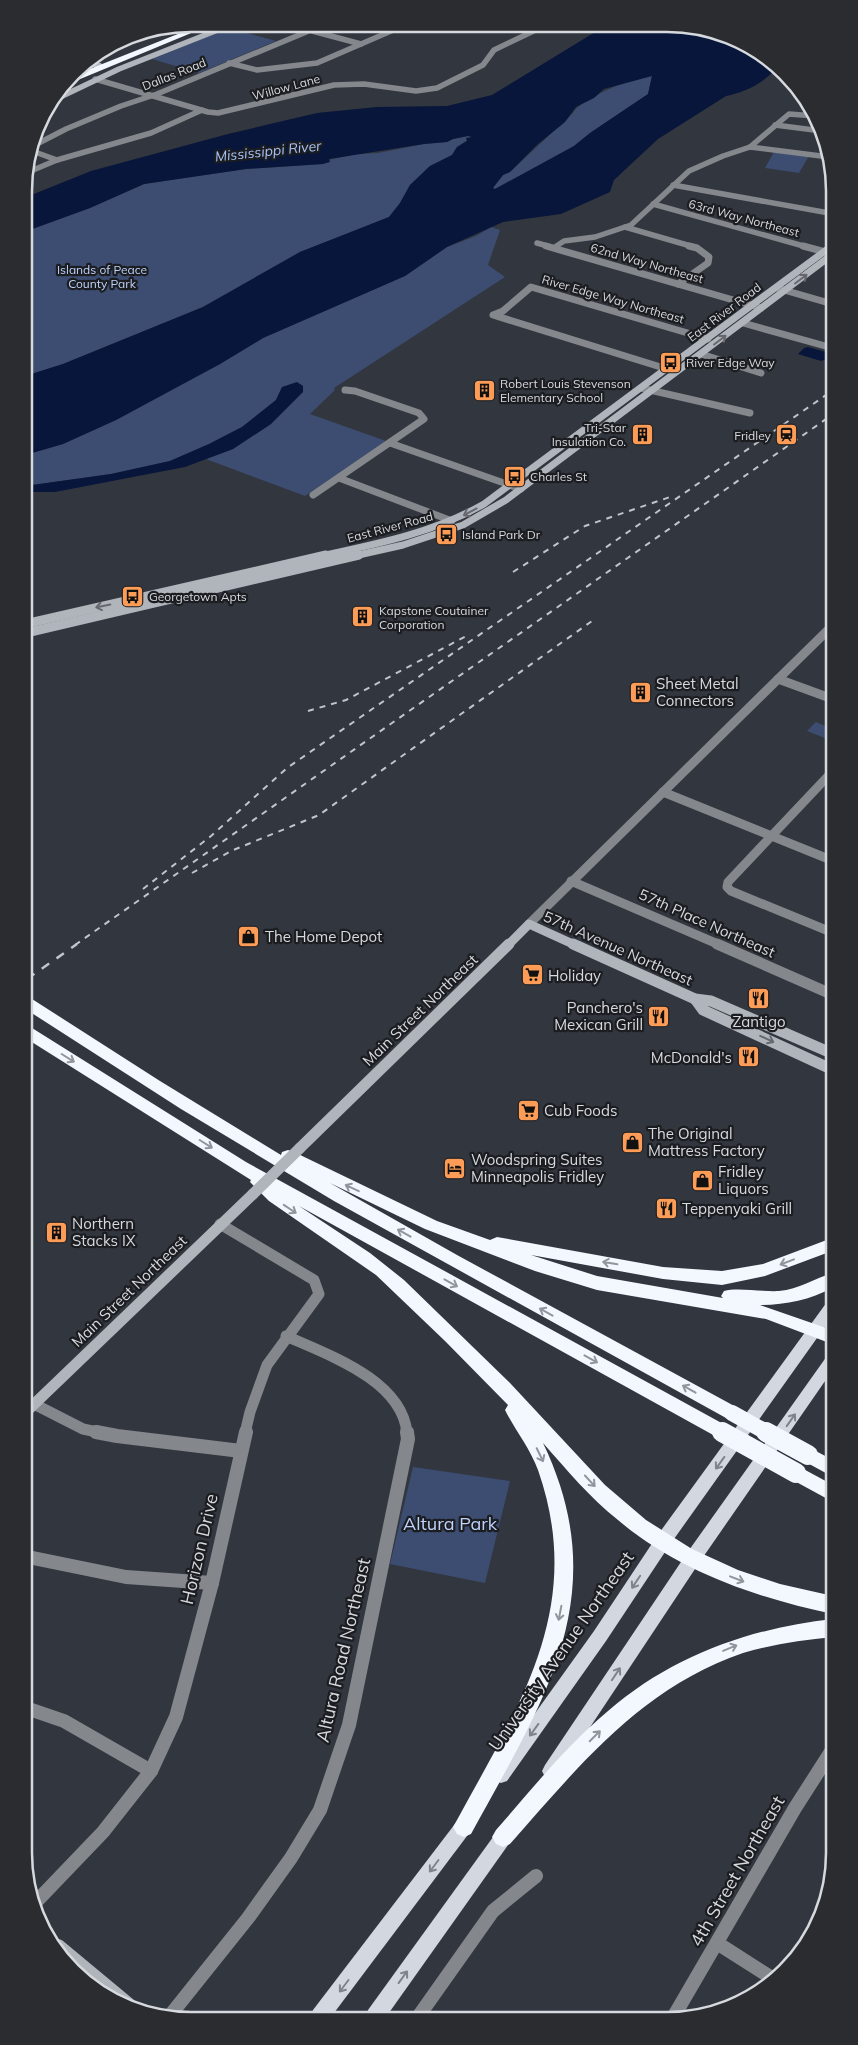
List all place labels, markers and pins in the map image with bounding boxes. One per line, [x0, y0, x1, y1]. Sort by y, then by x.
bus stop icon: River Edge Way [658, 350, 682, 374]
place label: River Edge Way [686, 355, 775, 370]
place label: Robert Louis Stevenson Elementary School [500, 376, 631, 405]
building icon: Robert Louis Stevenson Elementary School [472, 378, 496, 402]
place label: Tri-Star Insulation Co. [552, 420, 627, 449]
building icon: Tri-Star Insulation Co. [630, 422, 654, 446]
station icon: Fridley [775, 423, 799, 447]
place label: Fridley [734, 428, 772, 443]
bus stop icon: Charles St [502, 464, 526, 488]
place label: Charles St [530, 469, 587, 484]
bus stop icon: Island Park Dr [434, 522, 458, 546]
place label: Island Park Dr [462, 527, 541, 542]
bus stop icon: Georgetown Apts [121, 584, 145, 608]
place label: Georgetown Apts [149, 589, 247, 604]
place label: Kapstone Coutainer Corporation [379, 603, 489, 632]
building icon: Kapstone Coutainer Corporation [351, 605, 375, 629]
place label: Sheet Metal Connectors [656, 674, 738, 710]
building icon: Sheet Metal Connectors [628, 680, 652, 704]
shop icon: The Home Depot [237, 924, 261, 948]
place label: The Home Depot [265, 927, 382, 946]
supermarket icon: Holiday [520, 963, 544, 987]
place label: Holiday [548, 966, 601, 985]
restaurant icon: Zantigo [747, 986, 771, 1010]
place label: Panchero's Mexican Grill [554, 998, 643, 1034]
restaurant icon: Panchero's Mexican Grill [647, 1004, 671, 1028]
place label: Zantigo [732, 1012, 786, 1031]
restaurant icon: McDonald's [736, 1045, 760, 1069]
place label: McDonald's [651, 1048, 732, 1067]
supermarket icon: Cub Foods [516, 1098, 540, 1122]
place label: Cub Foods [544, 1101, 617, 1120]
place label: The Original Mattress Factory [648, 1124, 765, 1160]
shop icon: The Original Mattress Factory [620, 1130, 644, 1154]
place label: Woodspring Suites Minneapolis Fridley [471, 1150, 604, 1186]
hotel icon: Woodspring Suites Minneapolis Fridley [443, 1156, 467, 1180]
place label: Fridley Liquors [718, 1162, 769, 1198]
shop icon: Fridley Liquors [690, 1168, 714, 1192]
restaurant icon: Teppenyaki Grill [654, 1196, 678, 1220]
place label: Teppenyaki Grill [682, 1199, 792, 1218]
place label: Northern Stacks IX [72, 1214, 136, 1250]
building icon: Northern Stacks IX [44, 1220, 68, 1244]

